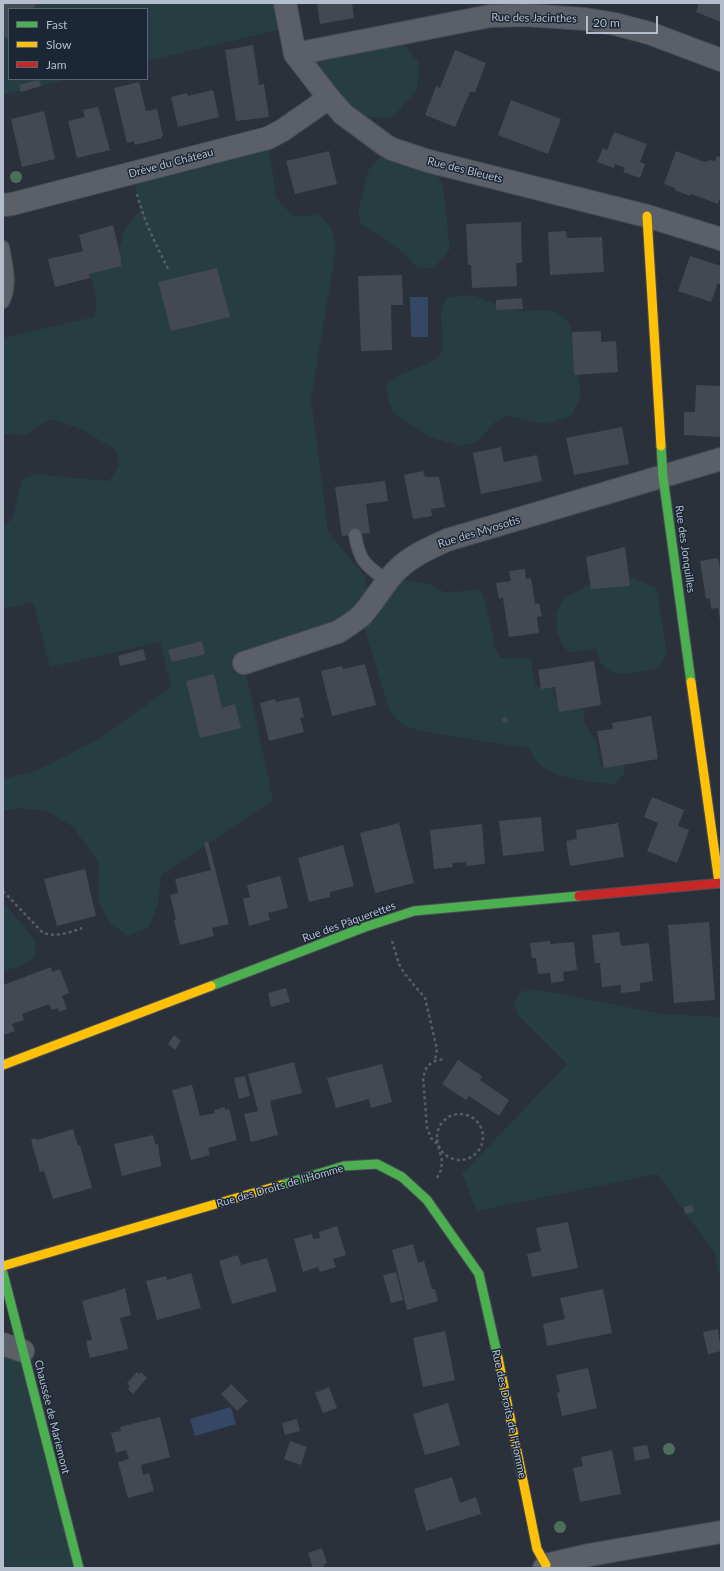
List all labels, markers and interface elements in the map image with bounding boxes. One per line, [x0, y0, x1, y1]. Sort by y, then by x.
legend [8, 8, 148, 80]
scale bar [588, 8, 660, 34]
street label: Rue des Jacinthes [491, 11, 577, 25]
text: 20 m [593, 15, 620, 30]
text: Fast [46, 17, 67, 32]
text: Slow [46, 37, 71, 52]
text: Jam [46, 57, 67, 72]
street label: Drève du Château [127, 145, 215, 181]
street label: Rue des Bleuets [426, 154, 504, 186]
street label: Rue des Jonquilles [672, 504, 698, 594]
street label: Rue des Myosotis [436, 513, 522, 551]
street label: Rue des Pâquerettes [300, 899, 398, 945]
street label: Rue des Droits de l'Homme [215, 1162, 345, 1210]
street label: Rue des Droits de l'Homme [489, 1348, 529, 1480]
street label: Chaussée de Mariemont [31, 1359, 73, 1475]

